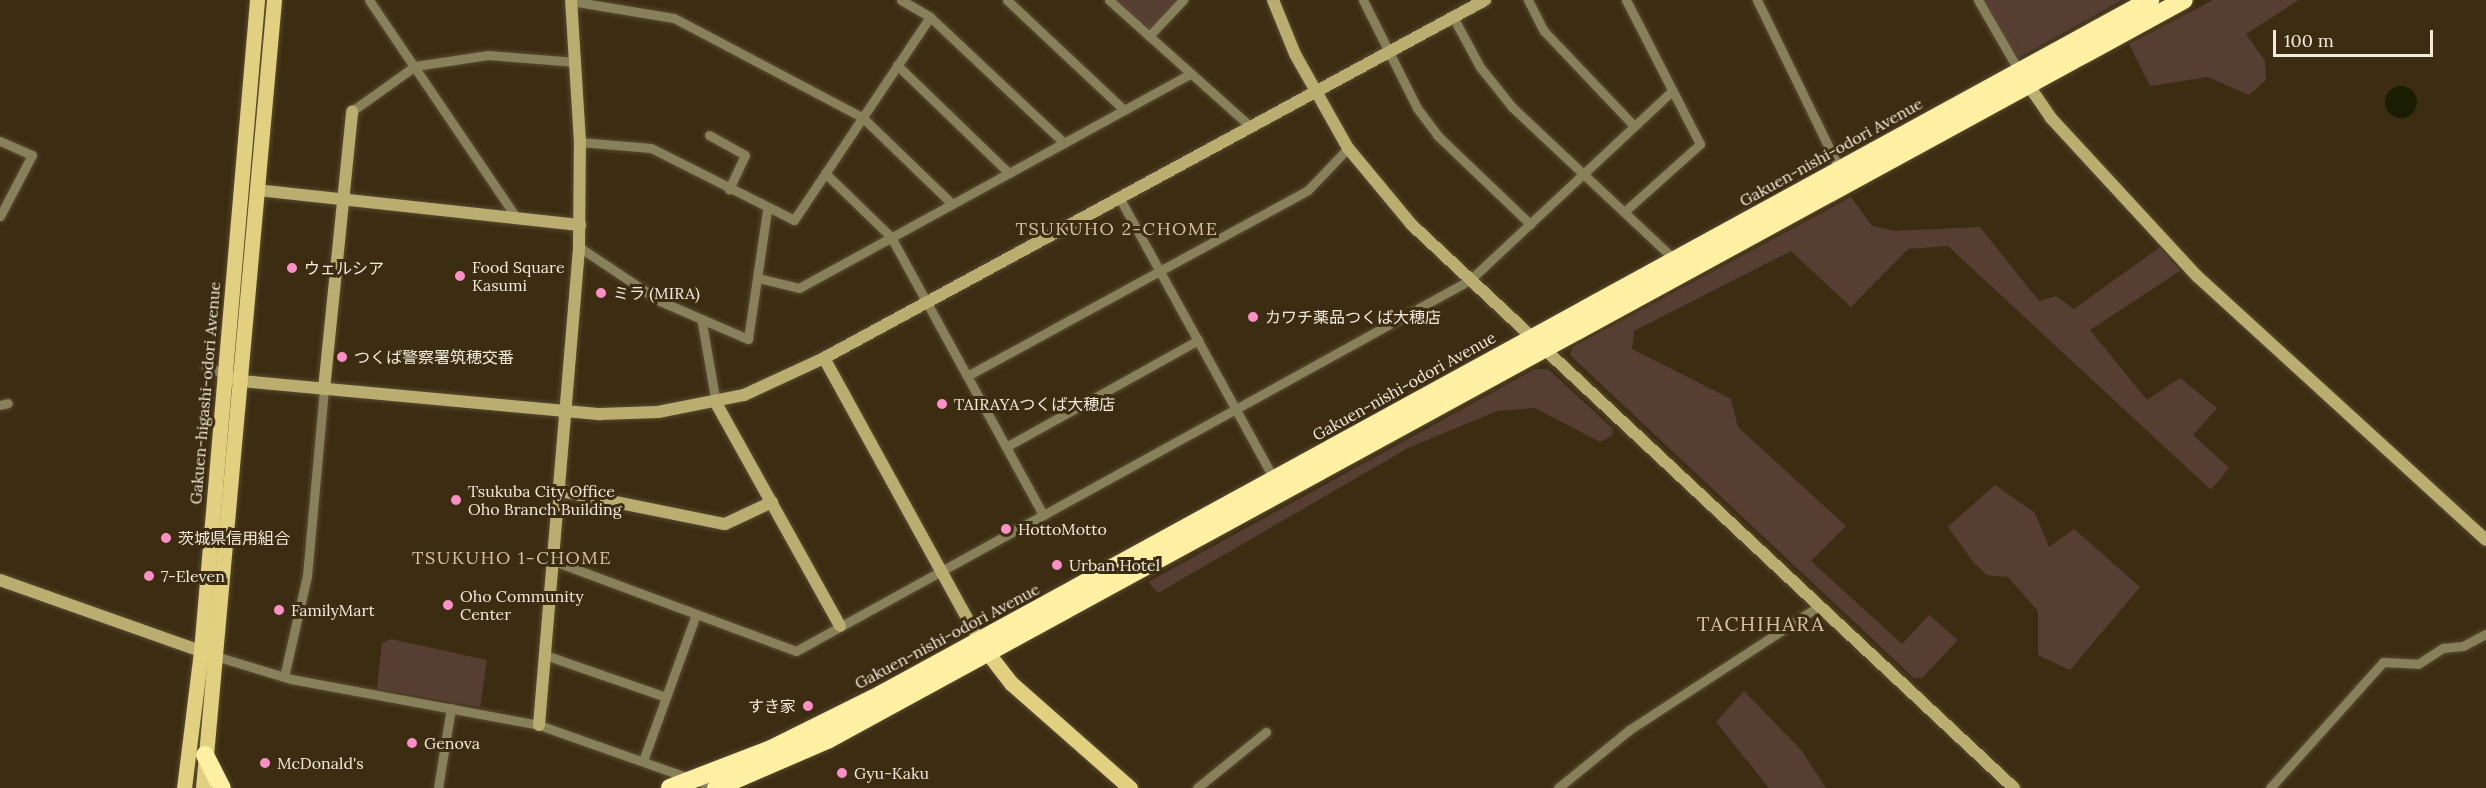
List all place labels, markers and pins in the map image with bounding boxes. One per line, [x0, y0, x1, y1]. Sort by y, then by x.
place label: Food Square Kasumi [472, 257, 565, 295]
place label: ウェルシア [304, 258, 384, 278]
marker: ウェルシア [285, 261, 299, 275]
marker: Food Square Kasumi [453, 269, 467, 283]
place label: ミラ (MIRA) [613, 283, 700, 303]
marker: ミラ (MIRA) [594, 286, 608, 300]
place label: カワチ薬品つくば大穂店 [1265, 307, 1441, 327]
marker: カワチ薬品つくば大穂店 [1246, 310, 1260, 324]
place label: つくば警察署筑穂交番 [354, 347, 514, 367]
marker: つくば警察署筑穂交番 [335, 350, 349, 364]
place label: TAIRAYAつくば大穂店 [954, 394, 1115, 414]
marker: TAIRAYAつくば大穂店 [935, 397, 949, 411]
place label: Tsukuba City Office Oho Branch Building [468, 481, 622, 519]
marker: Tsukuba City Office Oho Branch Building [449, 493, 463, 507]
place label: HottoMotto [1018, 519, 1107, 539]
marker: HottoMotto [999, 522, 1013, 536]
place label: 茨城県信用組合 [178, 528, 290, 548]
marker: 茨城県信用組合 [159, 531, 173, 545]
place label: Urban Hotel [1069, 555, 1160, 575]
marker: Urban Hotel [1050, 558, 1064, 572]
place label: 7-Eleven [161, 566, 225, 586]
marker: 7-Eleven [142, 569, 156, 583]
place label: Oho Community Center [460, 586, 584, 624]
marker: Oho Community Center [441, 598, 455, 612]
place label: FamilyMart [291, 600, 375, 620]
marker: FamilyMart [272, 603, 286, 617]
place label: すき家 [748, 696, 796, 716]
marker: すき家 [801, 699, 815, 713]
place label: Genova [424, 733, 480, 753]
marker: Genova [405, 736, 419, 750]
place label: McDonald's [277, 753, 364, 773]
marker: McDonald's [258, 756, 272, 770]
place label: Gyu-Kaku [854, 763, 929, 783]
marker: Gyu-Kaku [835, 766, 849, 780]

